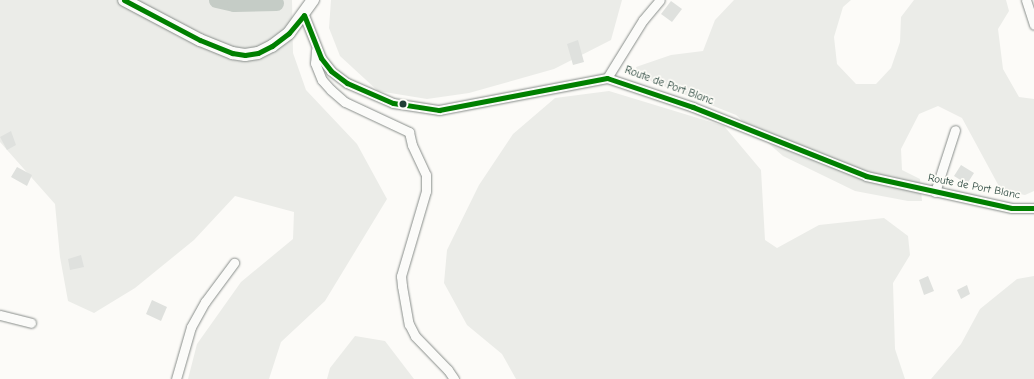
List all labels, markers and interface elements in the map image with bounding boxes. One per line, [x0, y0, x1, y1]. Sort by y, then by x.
street label: Route de Port Blanc [623, 64, 715, 108]
unlabelled marker [398, 99, 408, 109]
street label: Route de Port Blanc [927, 172, 1021, 202]

